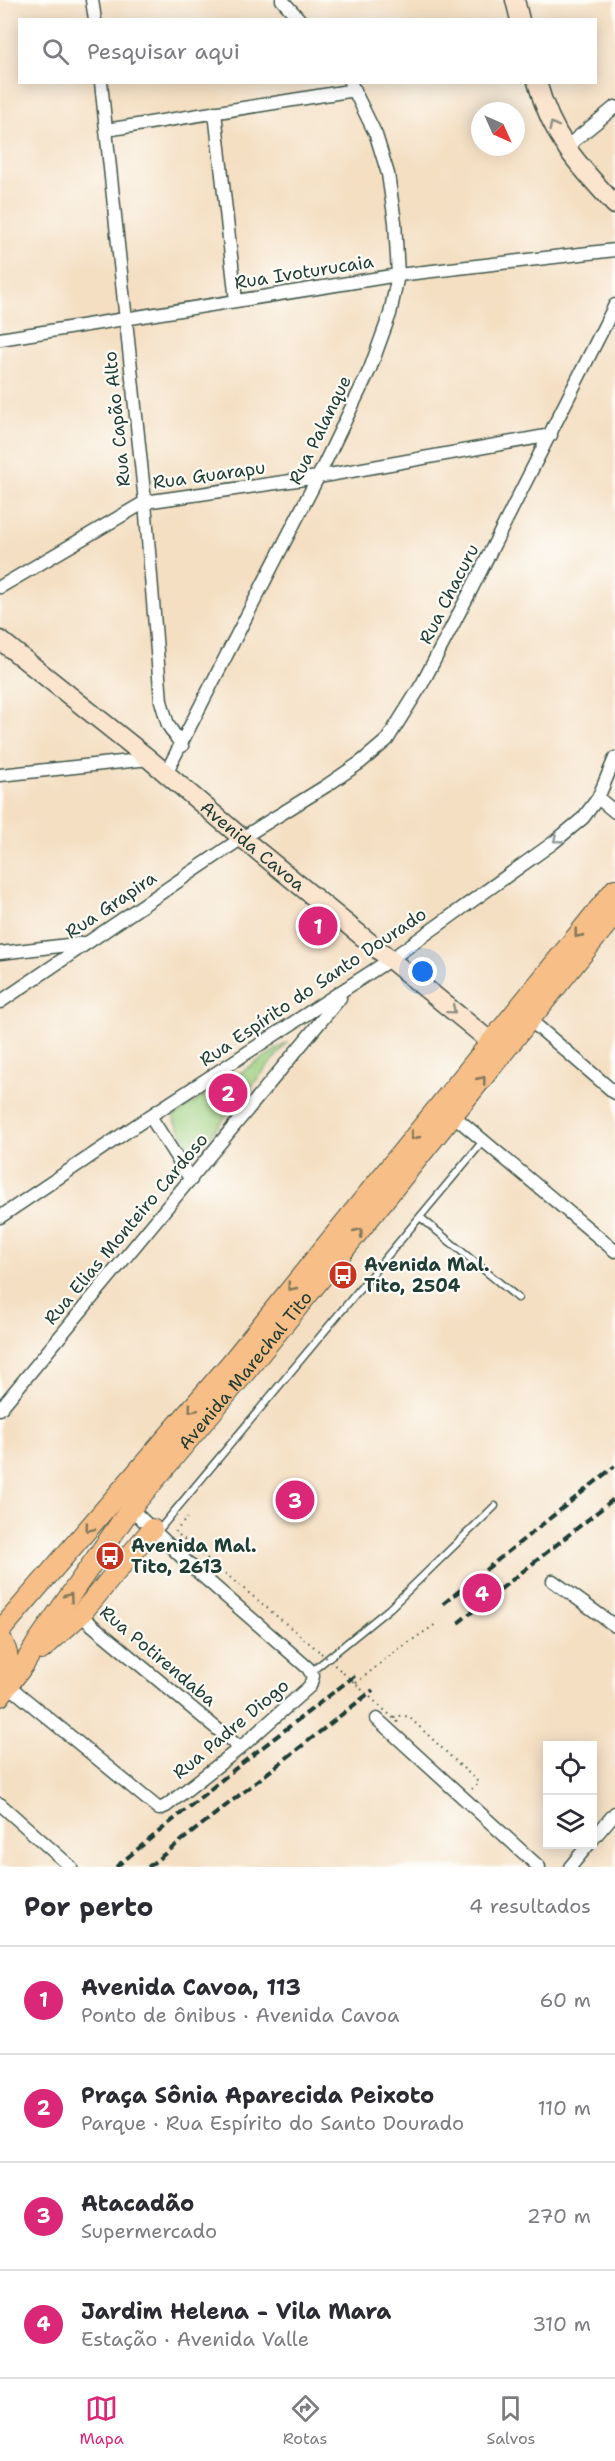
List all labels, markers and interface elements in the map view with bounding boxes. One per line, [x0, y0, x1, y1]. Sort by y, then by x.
search box [18, 18, 597, 84]
icon: search [39, 35, 72, 68]
text: Pesquisar aqui [87, 37, 240, 66]
north arrow [471, 102, 525, 156]
one-way arrow [549, 122, 560, 133]
street label: Rua Ivoturucaia [233, 249, 375, 295]
street label: Rua Capão Alto [98, 350, 136, 488]
street label: Rua Palanque [283, 371, 357, 489]
street label: Rua Guarapu [151, 455, 267, 495]
street label: Rua Chacuru [413, 540, 485, 648]
street label: Avenida Cavoa [195, 796, 310, 897]
one-way arrow [553, 832, 564, 843]
street label: Rua Grapira [61, 866, 161, 944]
street label: Rua Espírito do Santo Dourado [195, 902, 431, 1072]
pin: 1 [298, 904, 338, 948]
one-way arrow [574, 928, 585, 939]
your location [408, 957, 437, 986]
one-way arrow [446, 1002, 457, 1013]
pin: 2 [208, 1070, 248, 1116]
one-way arrow [474, 1076, 485, 1087]
street label: Rua Elias Monteiro Cardoso [39, 1128, 213, 1330]
one-way arrow [410, 1129, 421, 1140]
one-way arrow [352, 1228, 363, 1239]
place label: Avenida Mal. Tito, 2504 [364, 1253, 490, 1298]
bus stop icon: Avenida Mal. Tito, 2504 [327, 1259, 359, 1291]
one-way arrow [288, 1280, 299, 1291]
street label: Avenida Marechal Tito [173, 1286, 318, 1455]
one-way arrow [188, 1402, 199, 1413]
pin: 3 [276, 1478, 314, 1522]
one-way arrow [86, 1521, 97, 1532]
place label: Avenida Mal. Tito, 2613 [131, 1534, 257, 1579]
bus stop icon: Avenida Mal. Tito, 2613 [94, 1540, 126, 1572]
pin: 4 [462, 1570, 502, 1616]
one-way arrow [62, 1593, 73, 1604]
street label: Rua Potirendaba [95, 1600, 221, 1712]
street label: Rua Padre Diogo [168, 1673, 294, 1785]
map controls [543, 1741, 597, 1849]
button: locate [543, 1741, 597, 1795]
button: layers [543, 1795, 597, 1849]
text: Por perto [24, 1889, 153, 1924]
text: 4 resultados [469, 1893, 591, 1919]
text: Avenida Cavoa, 113 [81, 1973, 301, 2002]
text: 1 [39, 1987, 48, 2013]
text: 60 m [539, 1987, 591, 2013]
text: Ponto de ônibus · Avenida Cavoa [81, 2002, 399, 2028]
text: Praça Sônia Aparecida Peixoto [81, 2081, 434, 2110]
text: 2 [37, 2095, 51, 2121]
text: 110 m [537, 2095, 591, 2121]
text: Parque · Rua Espírito do Santo Dourado [81, 2110, 464, 2136]
text: Atacadão [81, 2189, 194, 2218]
text: 3 [37, 2203, 51, 2229]
text: 270 m [527, 2203, 591, 2229]
text: Supermercado [81, 2218, 217, 2244]
text: Jardim Helena - Vila Mara [81, 2297, 391, 2326]
text: 4 [37, 2311, 51, 2337]
text: 310 m [532, 2311, 591, 2337]
text: Estação · Avenida Valle [81, 2326, 309, 2352]
tab: Mapa [80, 2392, 124, 2449]
tab: Rotas [283, 2392, 327, 2449]
tab: Salvos [487, 2392, 535, 2449]

